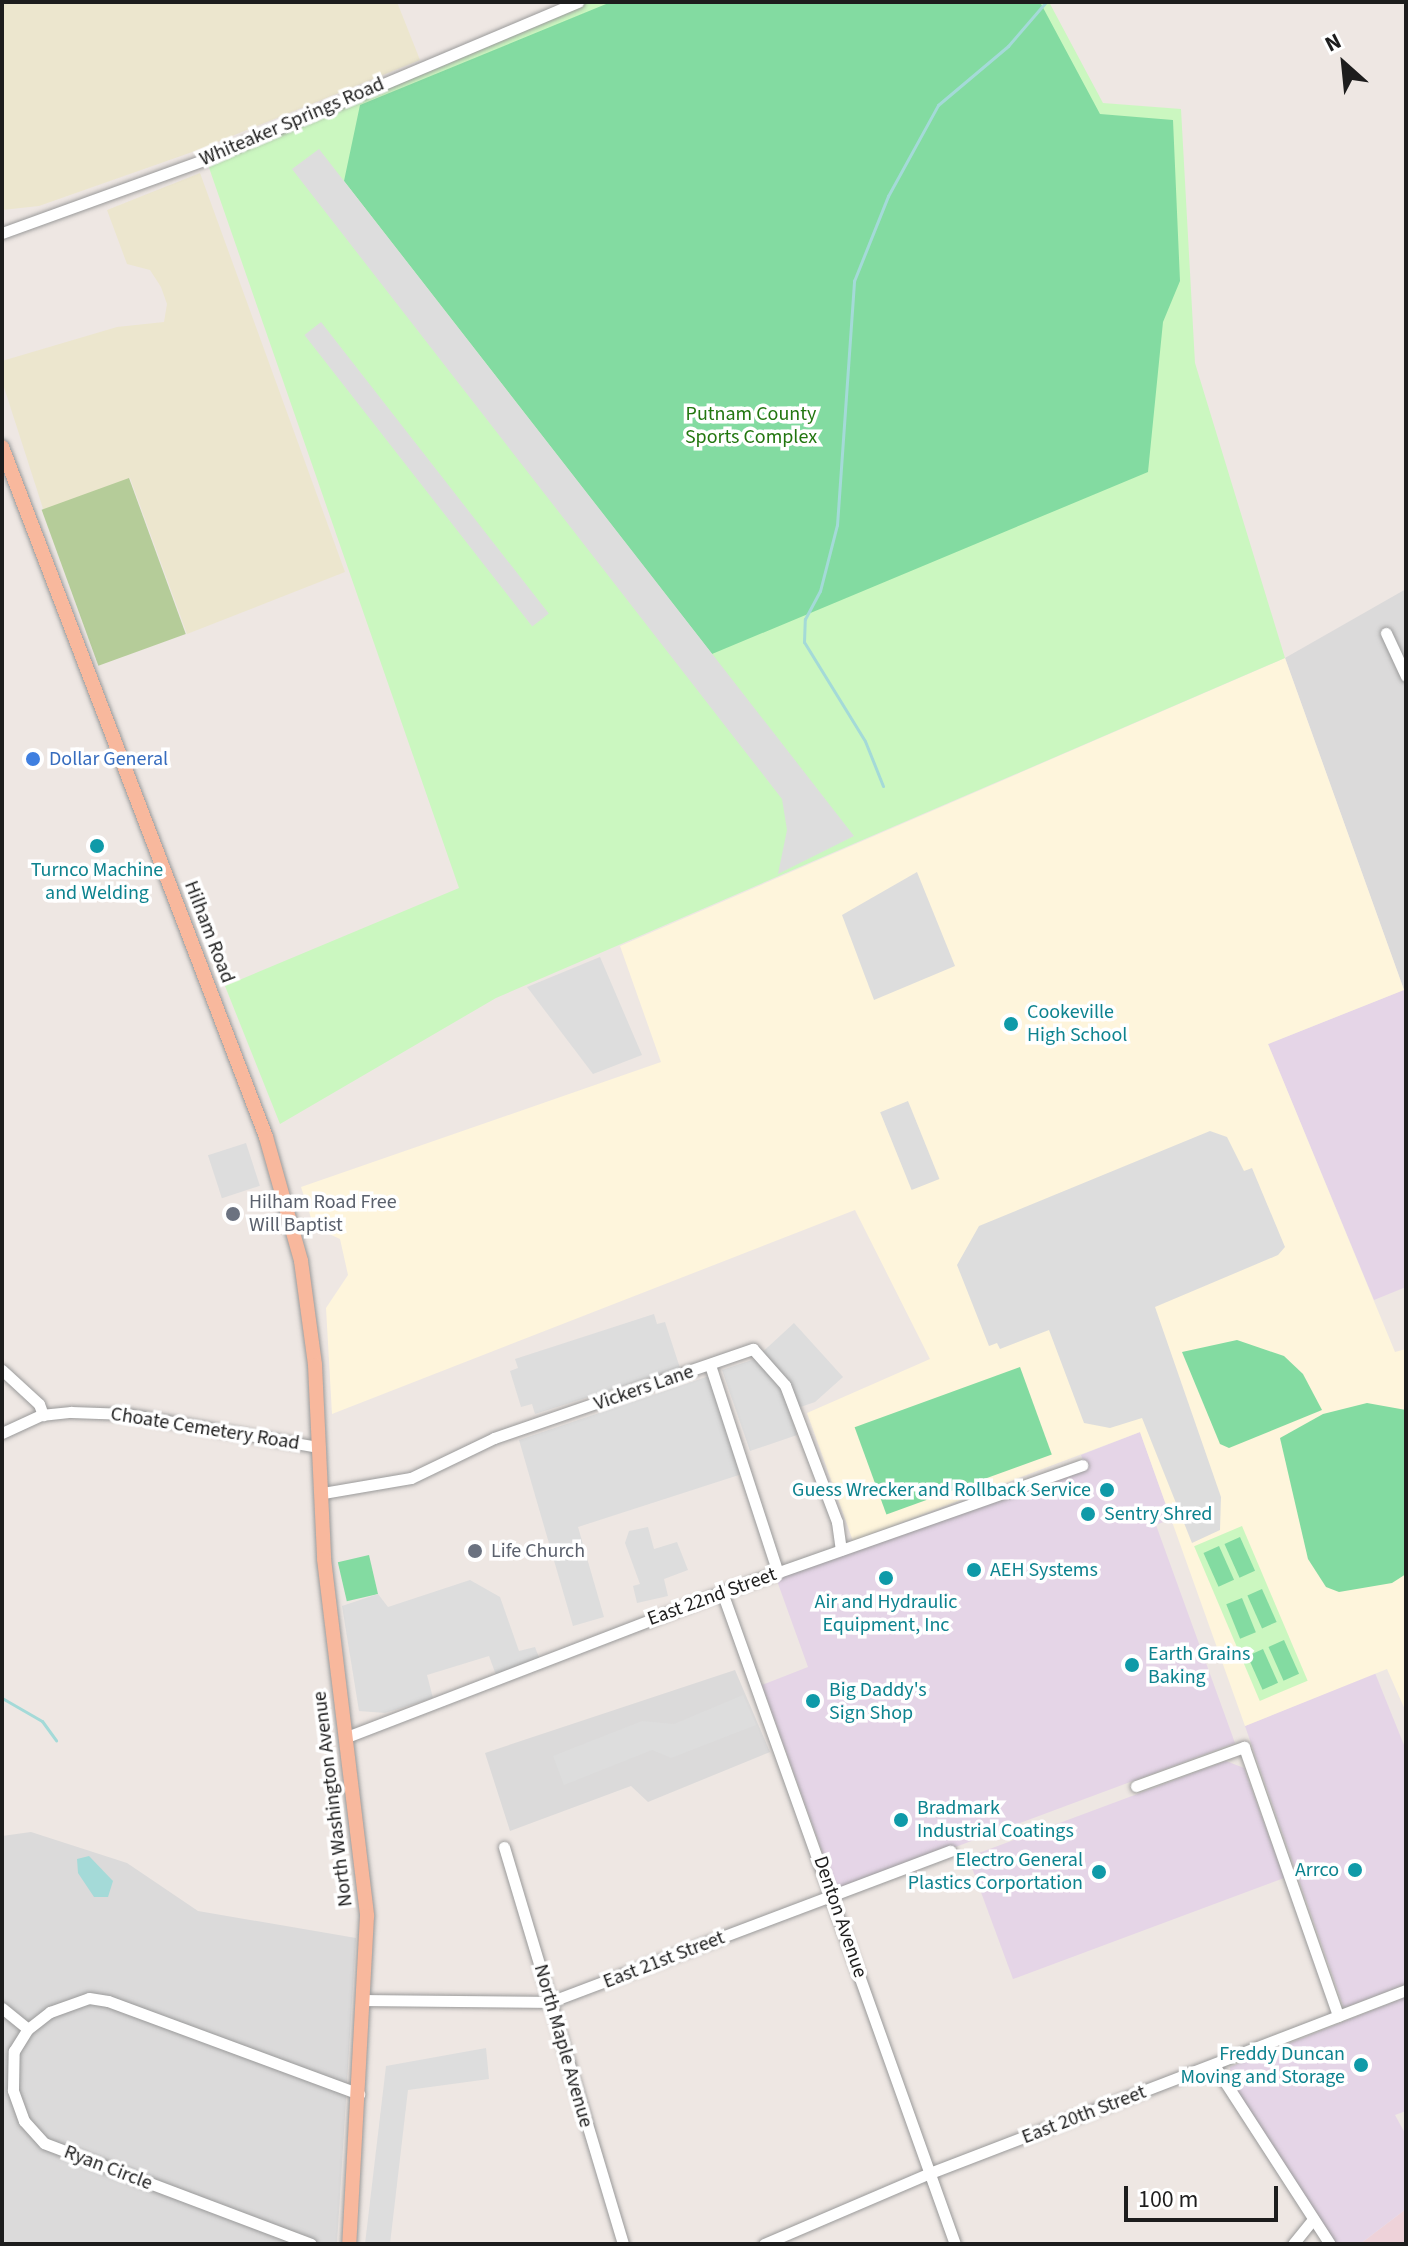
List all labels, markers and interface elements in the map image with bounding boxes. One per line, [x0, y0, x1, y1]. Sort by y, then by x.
north arrow [1304, 24, 1384, 104]
text: N [1319, 25, 1347, 60]
street label: Whiteaker Springs Road [196, 72, 388, 172]
park label: Putnam County Sports Complex [685, 403, 817, 450]
place label: Dollar General [49, 747, 168, 771]
marker: Dollar General [24, 750, 42, 768]
marker: Turnco Machine and Welding [88, 837, 106, 855]
place label: Turnco Machine and Welding [31, 858, 163, 905]
street label: Hilham Road [179, 878, 239, 986]
place label: Cookeville High School [1027, 1000, 1127, 1047]
marker: Cookeville High School [1002, 1015, 1020, 1033]
place label: Hilham Road Free Will Baptist [249, 1190, 397, 1237]
marker: Hilham Road Free Will Baptist [224, 1205, 242, 1223]
street label: Vickers Lane [591, 1360, 697, 1416]
street label: Choate Cemetery Road [109, 1402, 301, 1456]
place label: Guess Wrecker and Rollback Service [792, 1478, 1091, 1502]
marker: Guess Wrecker and Rollback Service [1098, 1481, 1116, 1499]
place label: Sentry Shred [1104, 1502, 1212, 1526]
marker: Sentry Shred [1079, 1505, 1097, 1523]
place label: Life Church [491, 1539, 585, 1563]
marker: Life Church [466, 1542, 484, 1560]
place label: AEH Systems [990, 1558, 1098, 1582]
marker: AEH Systems [965, 1561, 983, 1579]
street label: East 22nd Street [644, 1563, 780, 1631]
marker: Air and Hydraulic Equipment, Inc [877, 1569, 895, 1587]
place label: Air and Hydraulic Equipment, Inc [815, 1590, 957, 1637]
place label: Earth Grains Baking [1148, 1642, 1250, 1689]
marker: Earth Grains Baking [1123, 1656, 1141, 1674]
place label: Big Daddy's Sign Shop [829, 1678, 927, 1725]
street label: North Washington Avenue [308, 1690, 358, 1908]
marker: Big Daddy's Sign Shop [804, 1692, 822, 1710]
place label: Bradmark Industrial Coatings [917, 1796, 1074, 1843]
marker: Bradmark Industrial Coatings [892, 1811, 910, 1829]
place label: Electro General Plastics Corportation [908, 1848, 1083, 1895]
street label: Denton Avenue [808, 1853, 872, 1981]
place label: Arrco [1295, 1858, 1339, 1882]
marker: Arrco [1346, 1861, 1364, 1879]
marker: Electro General Plastics Corportation [1090, 1863, 1108, 1881]
street label: East 21st Street [600, 1926, 728, 1994]
street label: North Maple Avenue [528, 1962, 598, 2130]
place label: Freddy Duncan Moving and Storage [1180, 2042, 1345, 2089]
marker: Freddy Duncan Moving and Storage [1352, 2056, 1370, 2074]
street label: East 20th Street [1019, 2080, 1149, 2150]
street label: Ryan Circle [60, 2140, 156, 2196]
scale bar [1128, 2170, 1282, 2220]
text: 100 m [1138, 2182, 1198, 2217]

